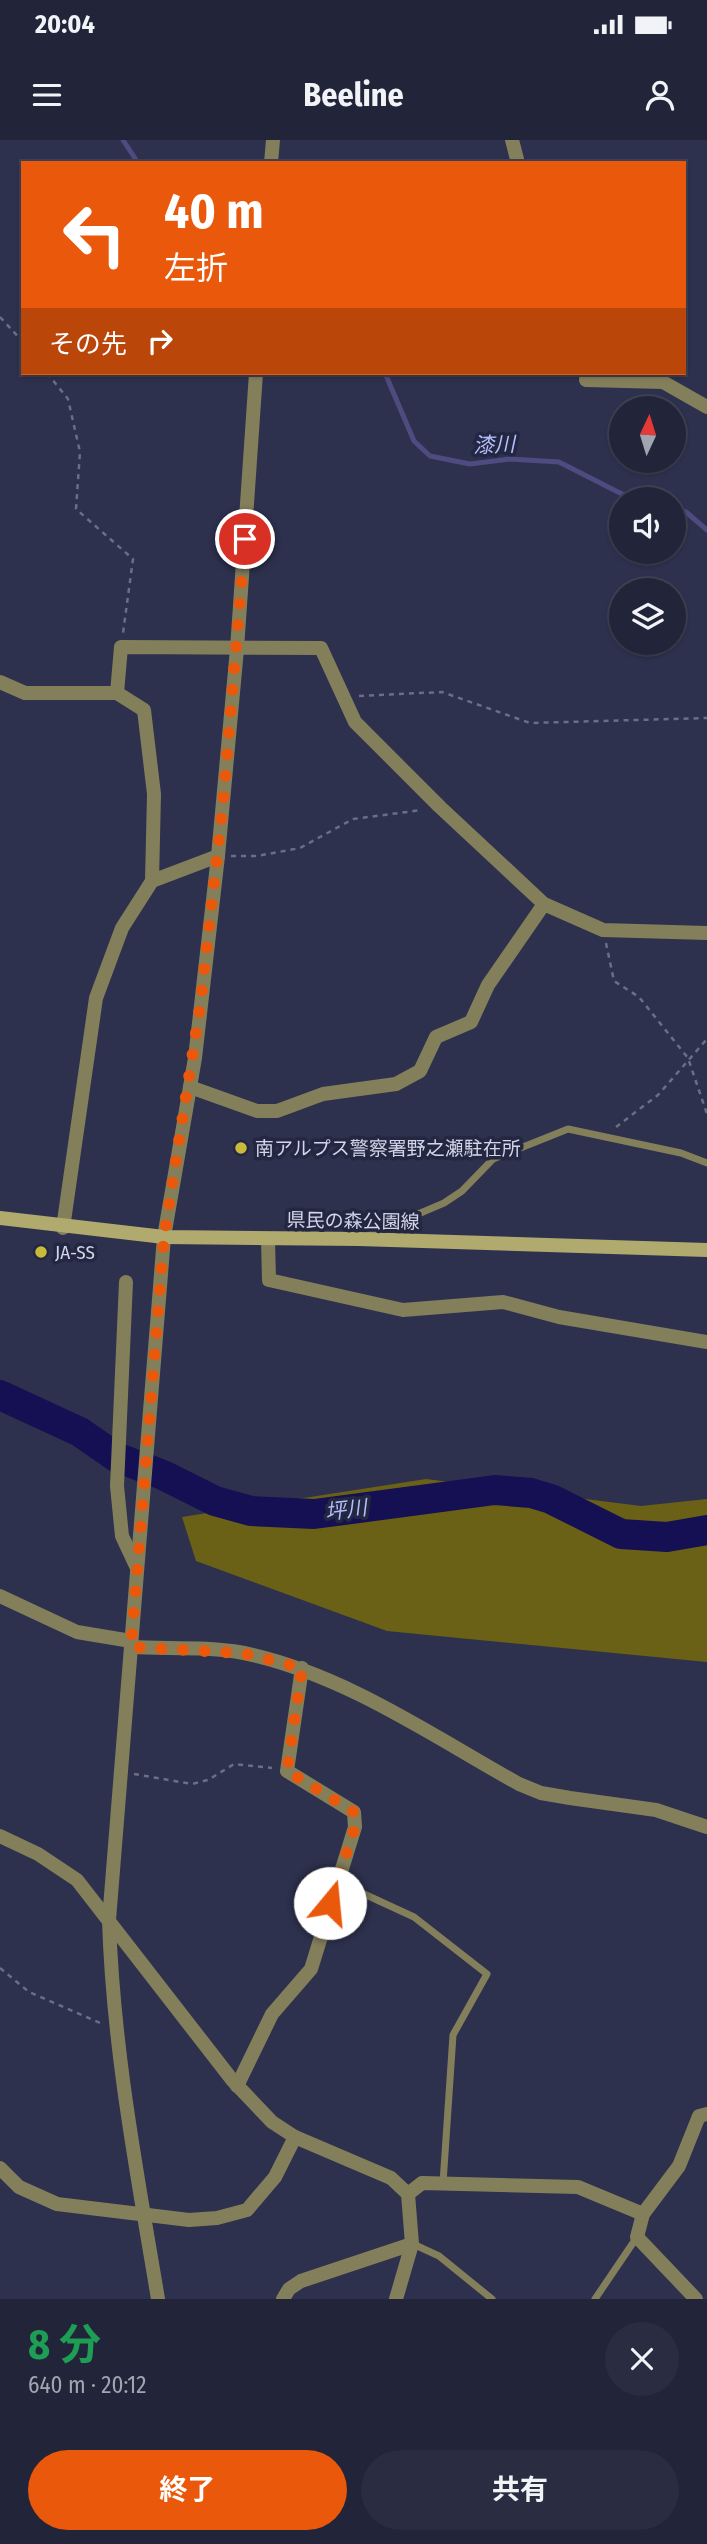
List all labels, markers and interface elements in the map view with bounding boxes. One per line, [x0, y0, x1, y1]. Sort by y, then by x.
text: 20:04 [35, 9, 95, 40]
icon: menu [28, 76, 66, 114]
text: Beeline [303, 76, 404, 114]
icon: person [641, 76, 679, 114]
text: 40 m [164, 182, 264, 241]
icon: left [49, 189, 140, 280]
text: 左折 [164, 249, 228, 287]
icon: right [141, 322, 179, 360]
text: その先 [49, 329, 127, 360]
north arrow [609, 396, 686, 472]
map controls [609, 396, 686, 655]
water label: 漆川 [473, 431, 517, 459]
button: sound [609, 487, 686, 564]
pin [215, 509, 275, 569]
icon: arrive [226, 520, 264, 558]
button: layers [609, 578, 686, 655]
place label: 南アルプス警察署野之瀬駐在所 [255, 1137, 521, 1160]
marker: 南アルプス警察署野之瀬駐在所 [233, 1140, 249, 1156]
street label: 県民の森公園線 [286, 1208, 420, 1234]
place label: JA-SS [55, 1241, 95, 1264]
marker: JA-SS [33, 1244, 49, 1260]
water label: 坪川 [324, 1494, 370, 1525]
position arrow [293, 1866, 367, 1940]
text: 8 分 [28, 2320, 101, 2370]
button: close [605, 2322, 679, 2396]
text: 640 m · 20:12 [28, 2371, 146, 2399]
button: 終了 [28, 2450, 347, 2530]
button: 共有 [361, 2450, 679, 2530]

